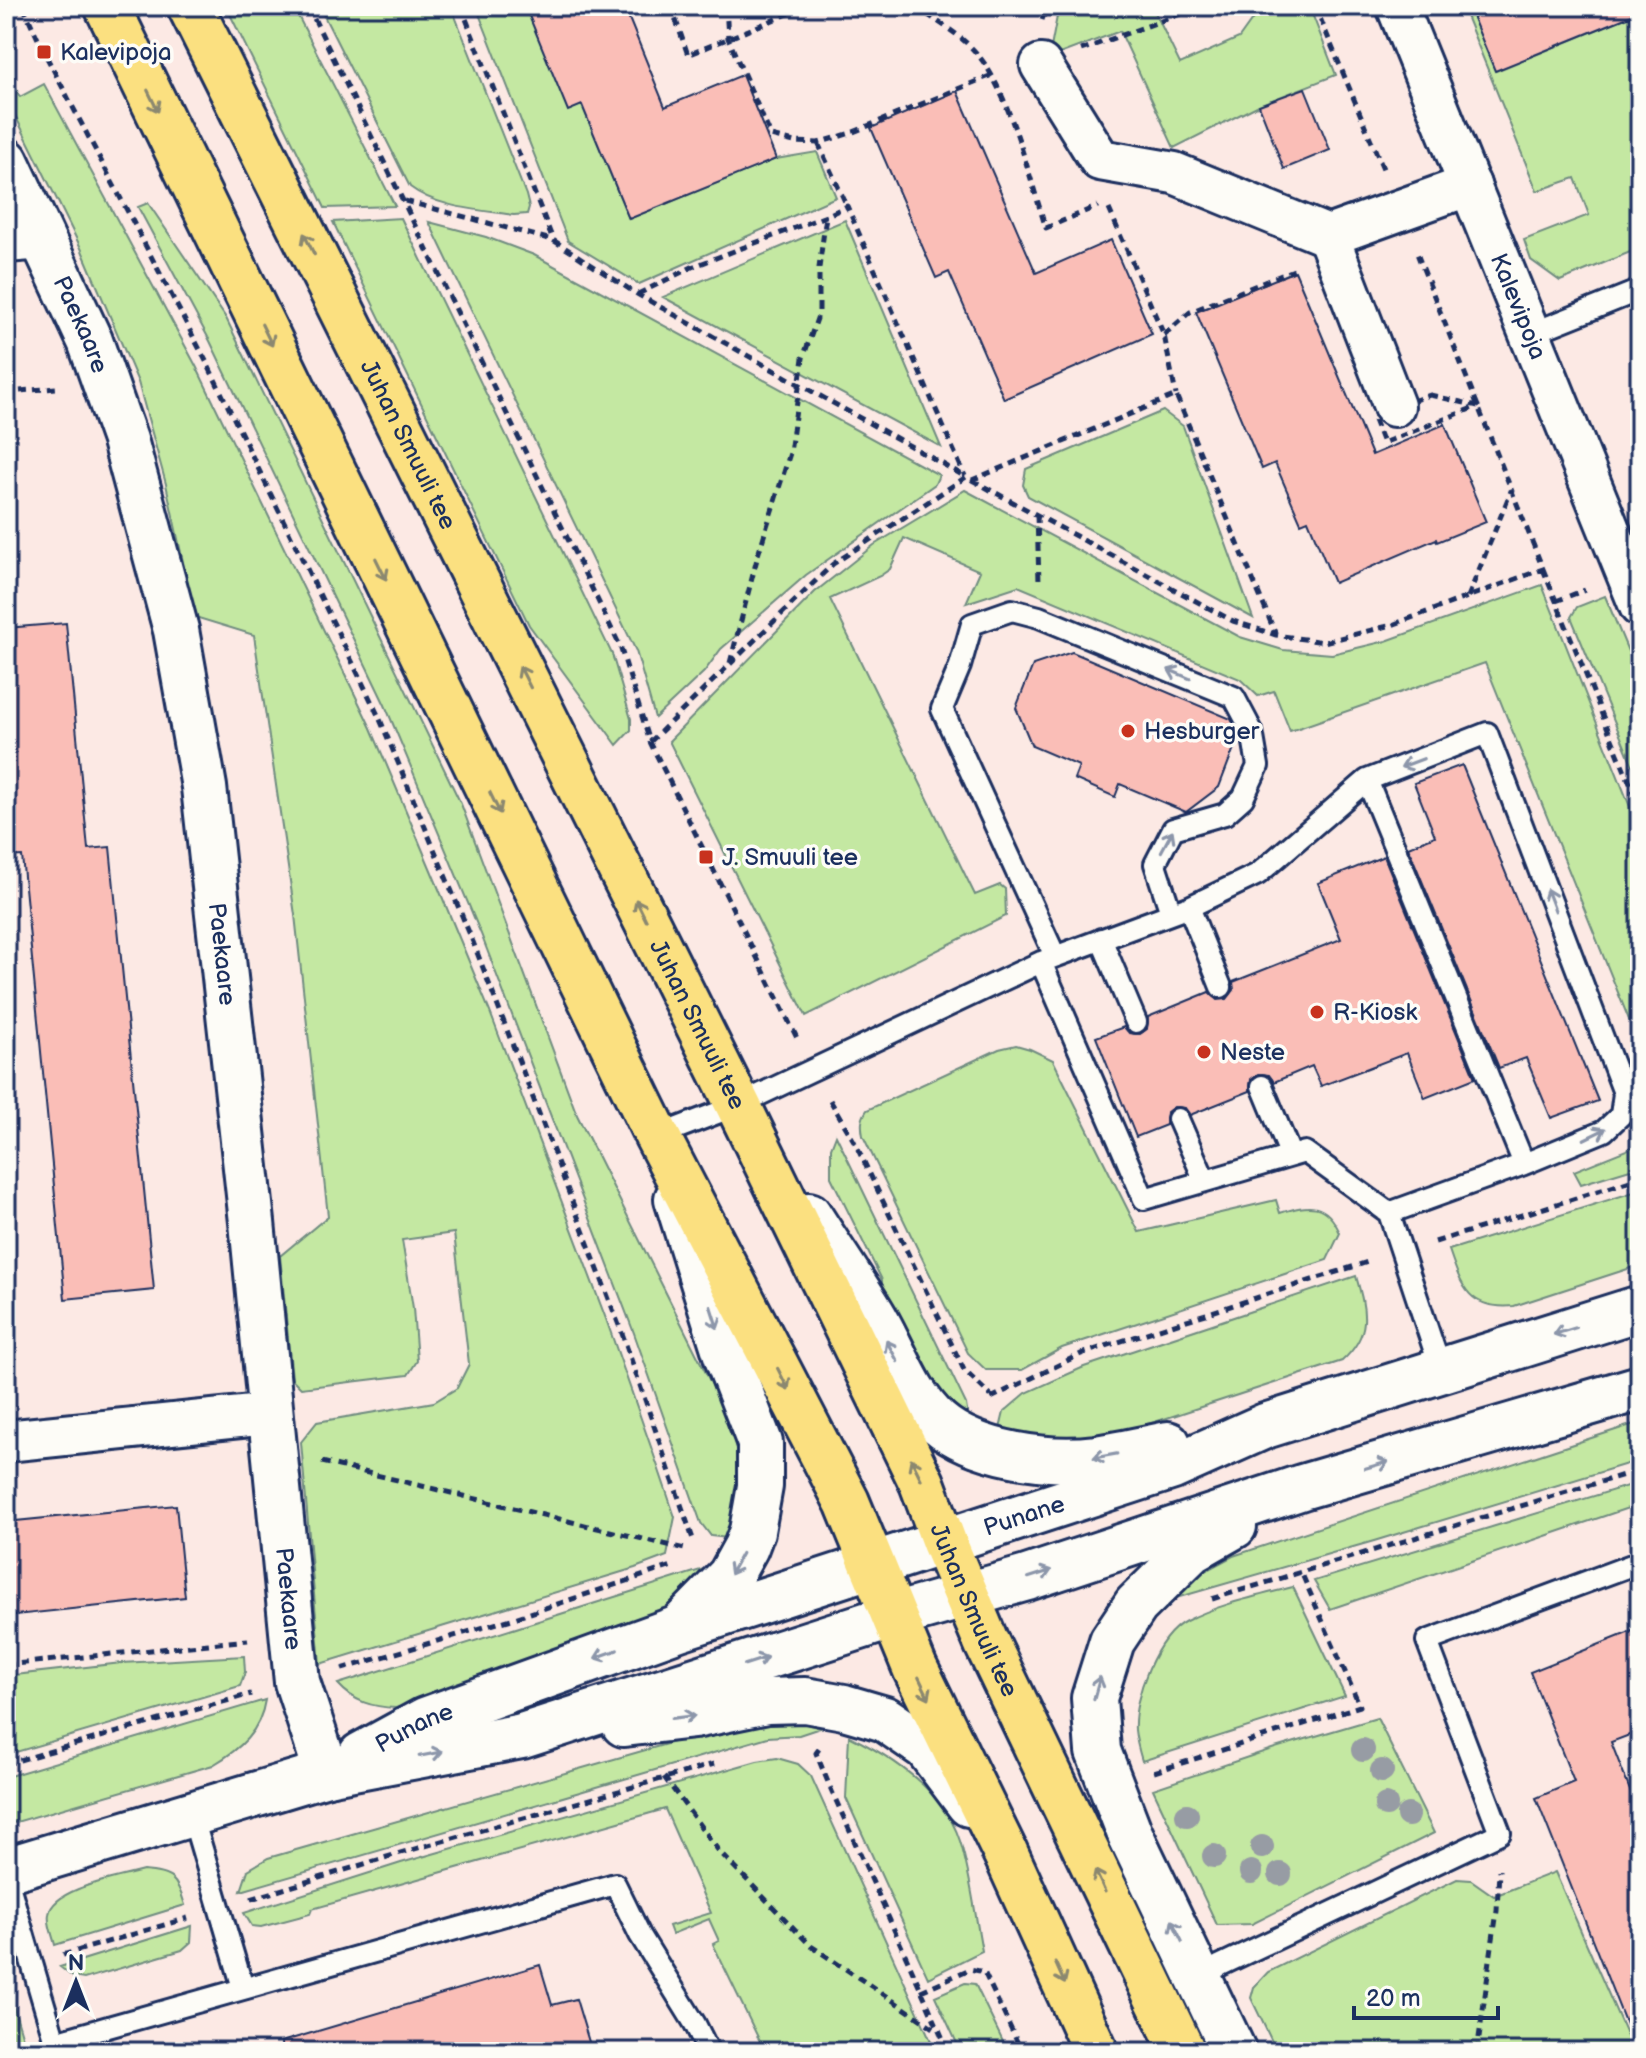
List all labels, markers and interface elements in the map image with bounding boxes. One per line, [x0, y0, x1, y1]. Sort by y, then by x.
place label: Kalevipoja [60, 38, 172, 67]
marker: Kalevipoja [35, 43, 53, 61]
one-way arrow [146, 89, 161, 113]
one-way arrow [300, 233, 316, 257]
street label: Kalevipoja [1484, 249, 1553, 364]
street label: Paekaare [47, 271, 115, 377]
one-way arrow [260, 323, 275, 347]
street label: Juhan Smuuli tee [354, 355, 463, 534]
one-way arrow [374, 556, 389, 580]
one-way arrow [516, 666, 532, 690]
one-way arrow [1167, 666, 1192, 681]
place label: Hesburger [1144, 717, 1260, 746]
marker: Hesburger [1119, 722, 1137, 740]
one-way arrow [1400, 756, 1425, 771]
one-way arrow [487, 790, 503, 814]
one-way arrow [1160, 830, 1176, 853]
place label: J. Smuuli tee [722, 843, 858, 872]
marker: J. Smuuli tee [697, 848, 715, 866]
one-way arrow [1543, 889, 1557, 913]
one-way arrow [632, 898, 648, 922]
street label: Paekaare [202, 901, 243, 1007]
street label: Juhan Smuuli tee [643, 935, 752, 1114]
place label: R-Kiosk [1333, 998, 1417, 1027]
marker: R-Kiosk [1308, 1003, 1326, 1021]
place label: Neste [1220, 1038, 1285, 1067]
marker: Neste [1195, 1043, 1213, 1061]
one-way arrow [1583, 1125, 1607, 1141]
one-way arrow [707, 1304, 722, 1329]
one-way arrow [1553, 1324, 1579, 1339]
one-way arrow [884, 1340, 900, 1363]
one-way arrow [775, 1367, 791, 1390]
one-way arrow [1093, 1449, 1119, 1464]
one-way arrow [1364, 1457, 1389, 1471]
one-way arrow [907, 1458, 923, 1482]
street label: Punane [980, 1489, 1068, 1542]
street label: Juhan Smuuli tee [924, 1520, 1025, 1702]
street label: Paekaare [269, 1546, 308, 1651]
one-way arrow [728, 1552, 744, 1575]
one-way arrow [1028, 1565, 1053, 1580]
one-way arrow [594, 1648, 619, 1663]
one-way arrow [743, 1652, 768, 1667]
one-way arrow [917, 1675, 933, 1699]
one-way arrow [1091, 1676, 1106, 1702]
street label: Punane [370, 1697, 457, 1759]
one-way arrow [670, 1709, 695, 1724]
one-way arrow [418, 1745, 444, 1760]
one-way arrow [1092, 1869, 1107, 1893]
one-way arrow [1169, 1919, 1184, 1943]
north arrow [36, 1942, 116, 2022]
text: N [68, 1950, 84, 1977]
one-way arrow [1053, 1961, 1068, 1985]
scale bar [1354, 1970, 1498, 2020]
text: 20 m [1366, 1984, 1421, 2013]

